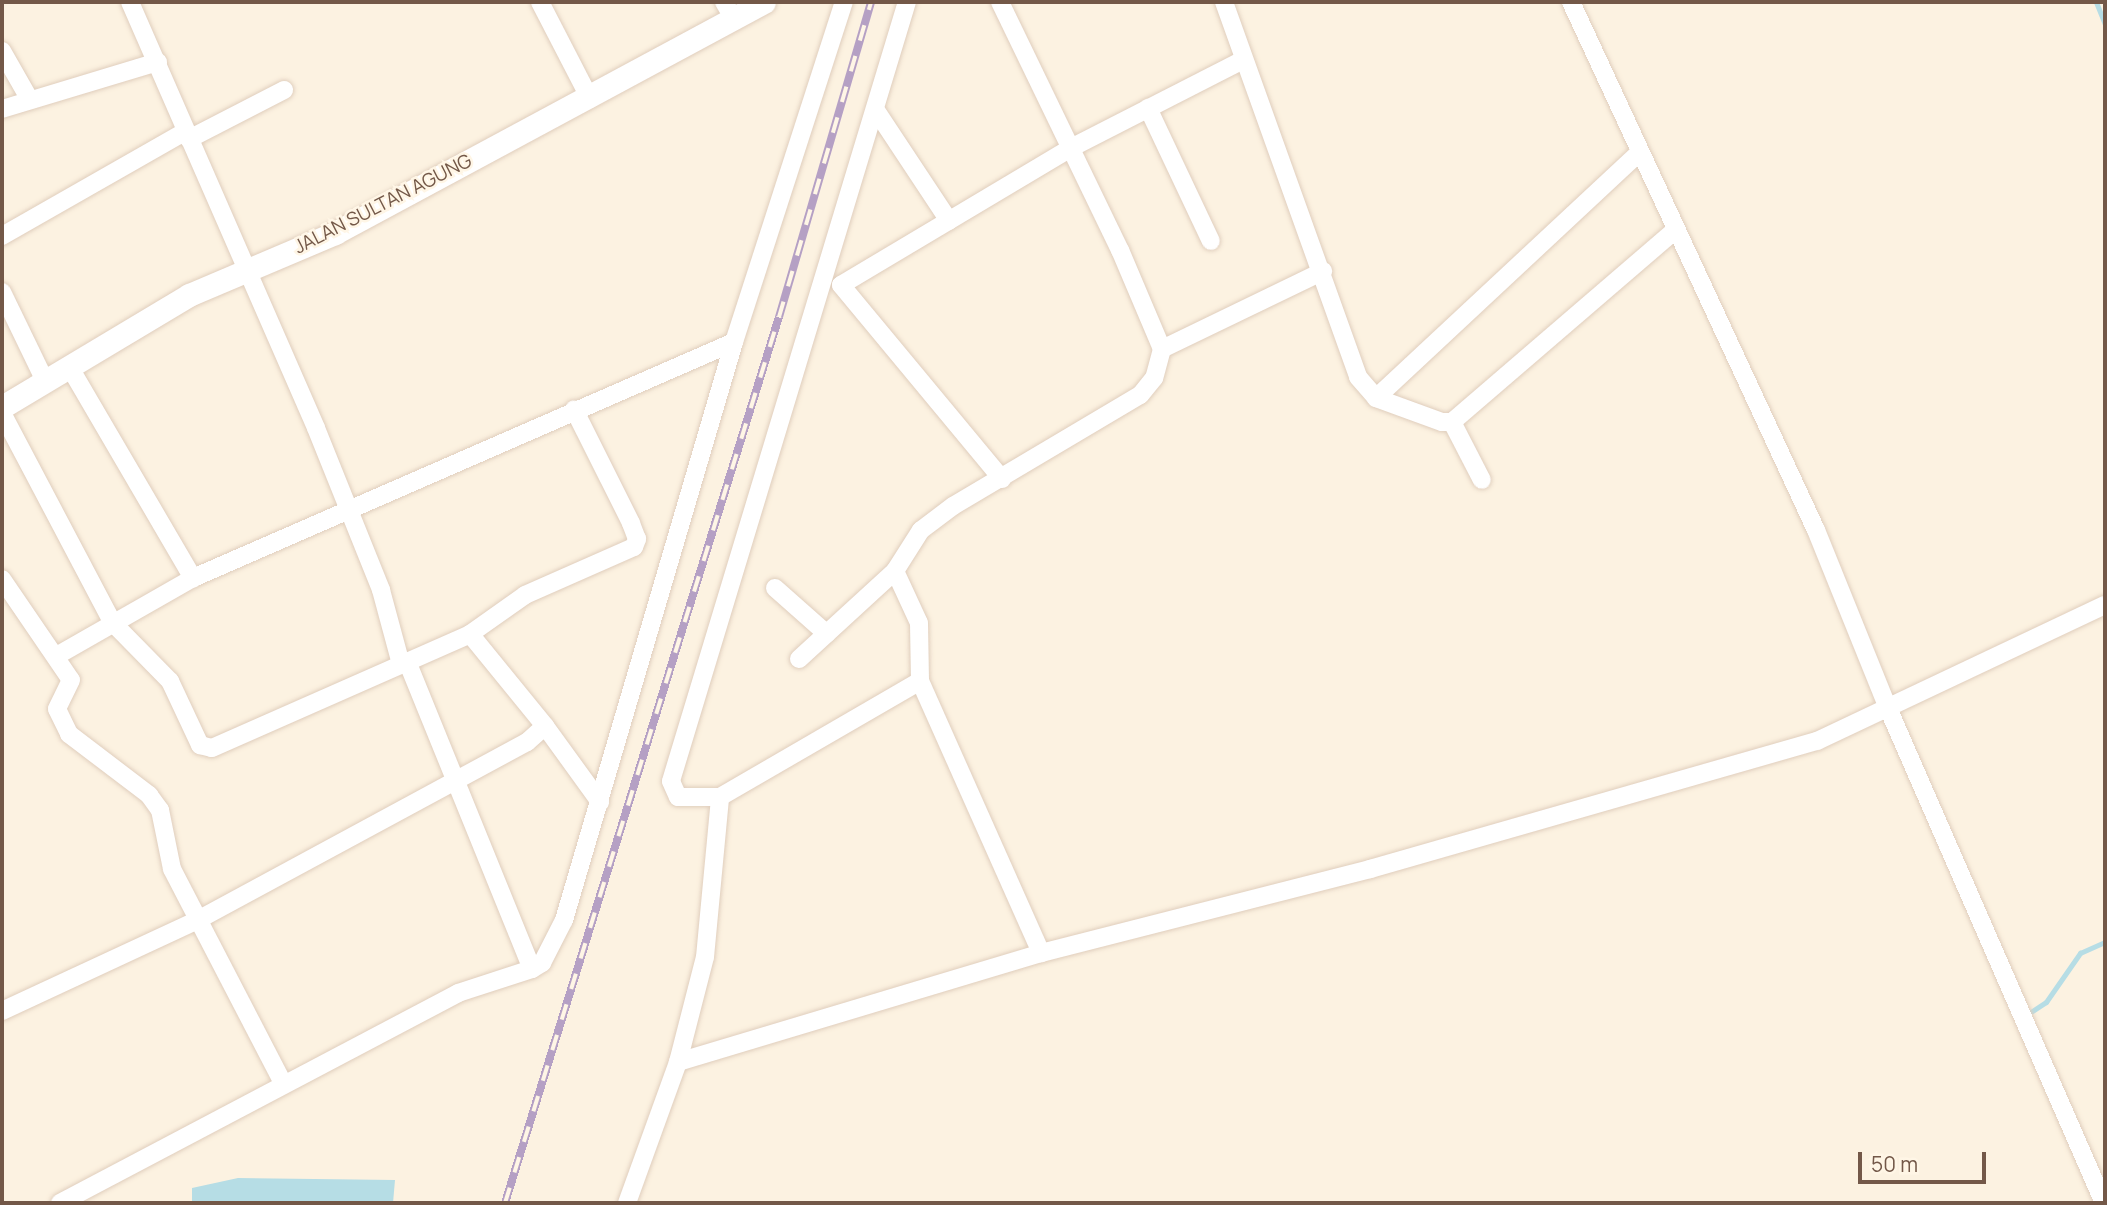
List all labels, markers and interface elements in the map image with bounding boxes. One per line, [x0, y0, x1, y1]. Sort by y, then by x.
street label: JALAN SULTAN AGUNG [290, 149, 476, 259]
scale bar [1862, 1138, 1990, 1182]
text: 50 m [1871, 1150, 1918, 1178]

